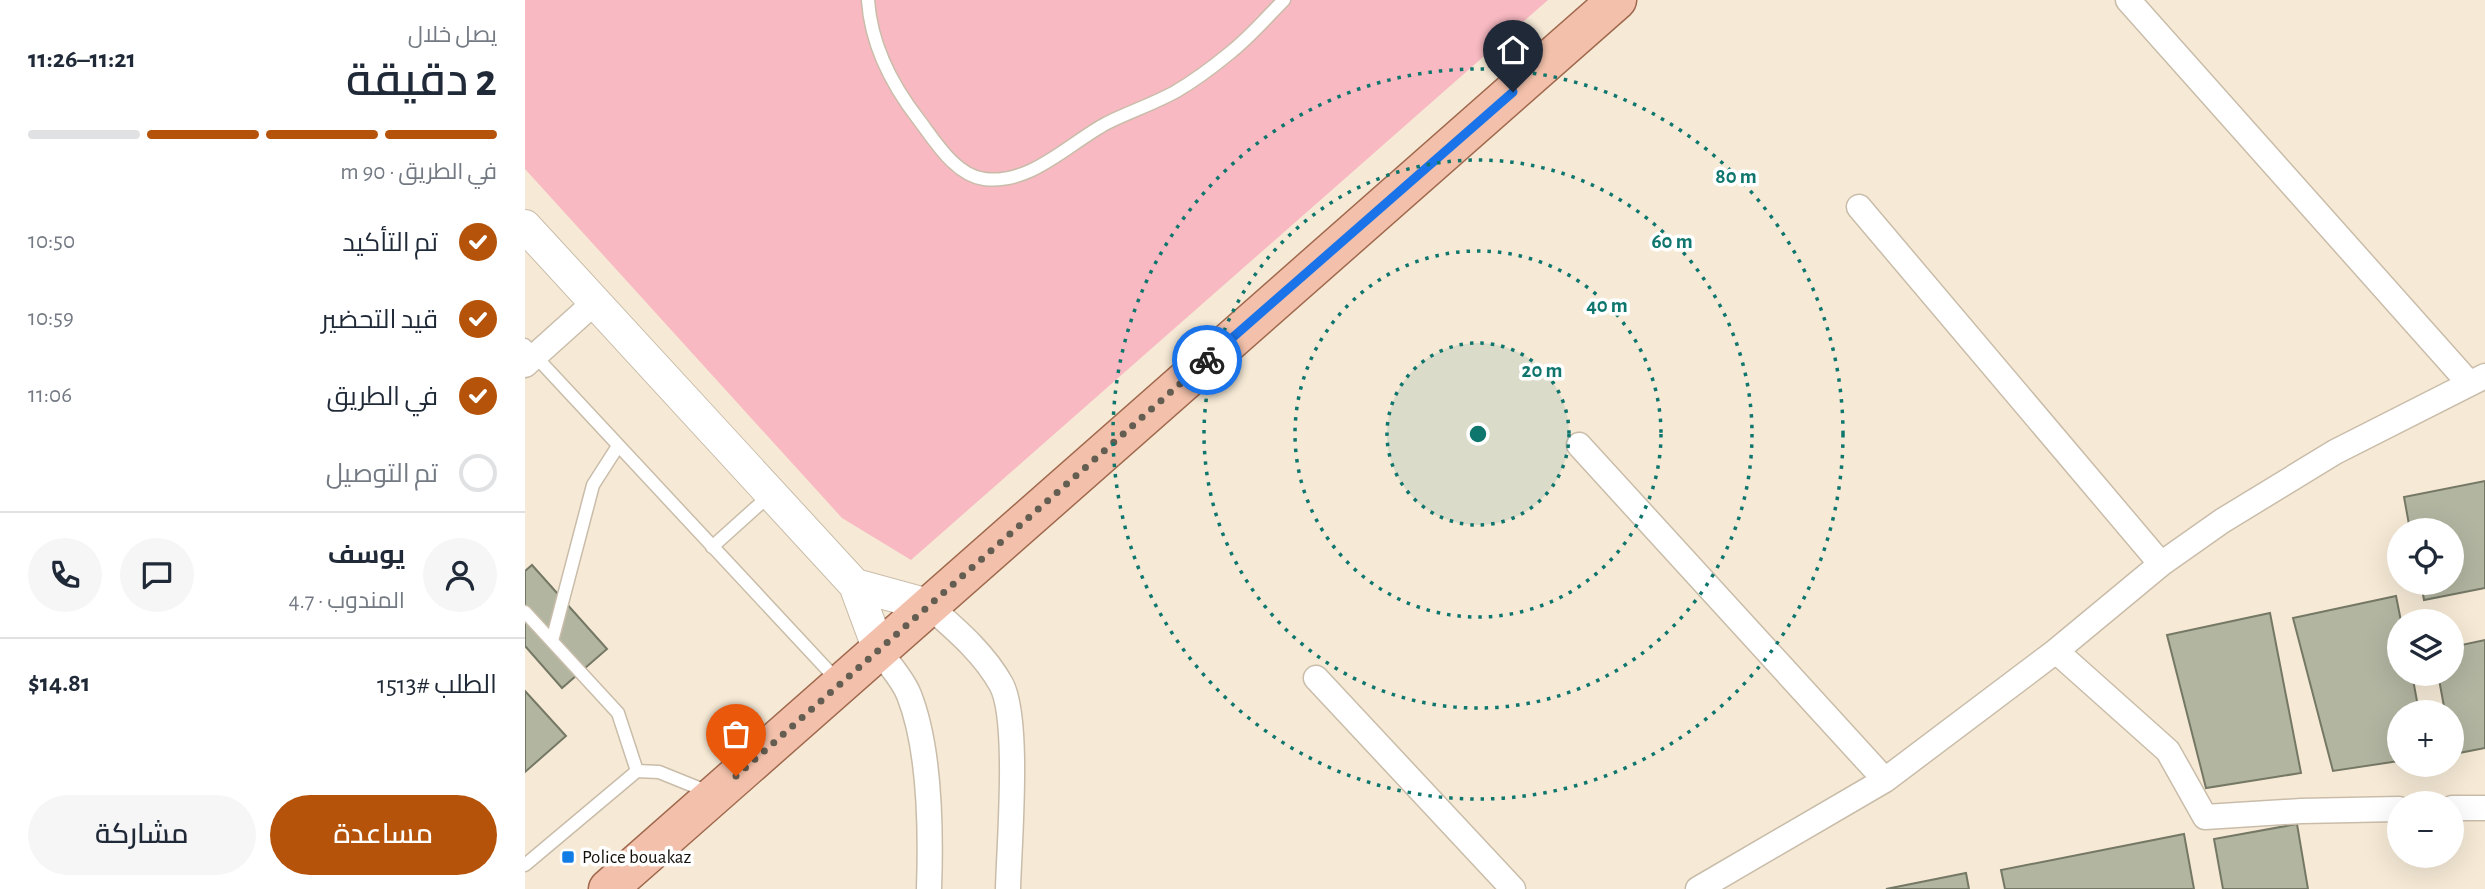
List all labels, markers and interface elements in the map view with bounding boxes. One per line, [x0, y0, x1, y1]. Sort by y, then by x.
pin [1483, 20, 1543, 92]
text: يصل خلال [408, 24, 497, 47]
icon: home [1494, 31, 1532, 69]
text: 11:21–11:26 [28, 46, 136, 72]
text: 2 دقيقة [346, 58, 497, 104]
text: في الطريق · 90 m [340, 161, 497, 184]
text: 80 m [1715, 166, 1757, 187]
icon: check [459, 223, 497, 261]
text: 10:50 [28, 230, 75, 253]
text: تم التأكيد [342, 230, 438, 256]
text: 60 m [1651, 231, 1693, 252]
text: 40 m [1586, 295, 1628, 316]
icon: check [459, 300, 497, 338]
text: 10:59 [28, 307, 74, 330]
text: قيد التحضير [321, 307, 438, 333]
courier [1172, 325, 1242, 395]
icon: bike [1188, 341, 1226, 379]
text: 20 m [1522, 360, 1562, 381]
icon: check [459, 377, 497, 415]
text: 11:06 [28, 384, 72, 407]
text: في الطريق [326, 384, 438, 410]
centre of rings [1466, 422, 1490, 446]
text: تم التوصيل [326, 461, 438, 487]
map controls [2387, 518, 2464, 868]
button: locate [2387, 518, 2464, 595]
button: phone [28, 538, 102, 612]
button: chat [120, 538, 194, 612]
button: person [423, 538, 497, 612]
text: يوسف [328, 542, 405, 568]
text: المندوب · 4.7 [288, 590, 405, 613]
button: layers [2387, 609, 2464, 686]
text: $14.81 [28, 670, 90, 696]
text: الطلب #1513 [377, 672, 497, 698]
button: + [2387, 700, 2464, 777]
pin [706, 704, 766, 776]
icon: bag [717, 715, 755, 753]
button: − [2387, 791, 2464, 868]
button: مشاركة [28, 795, 256, 875]
button: مساعدة [270, 795, 497, 875]
place label: Police bouakaz [582, 848, 692, 867]
marker: Police bouakaz [560, 849, 576, 865]

